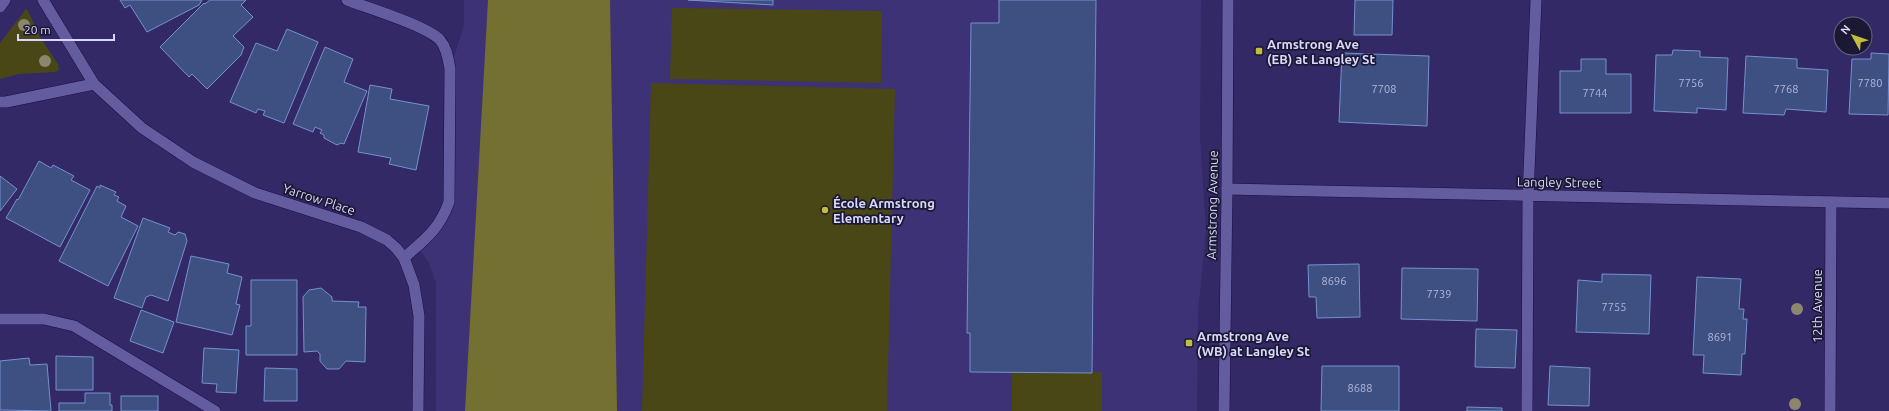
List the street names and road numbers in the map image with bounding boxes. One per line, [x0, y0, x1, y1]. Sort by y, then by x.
street label: Armstrong Avenue [1204, 150, 1220, 260]
street label: Langley Street [1517, 174, 1601, 190]
street label: Yarrow Place [281, 181, 357, 217]
street label: 12th Avenue [1810, 269, 1824, 343]

